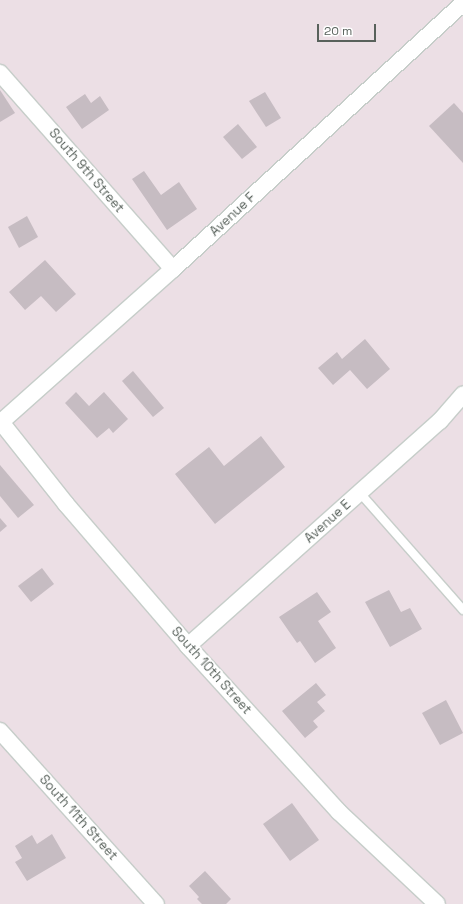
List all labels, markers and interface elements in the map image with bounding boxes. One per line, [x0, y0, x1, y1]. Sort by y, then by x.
scale bar [319, 16, 378, 42]
text: 20 m [324, 23, 352, 39]
street label: South 9th Street [45, 126, 127, 216]
street label: Avenue F [207, 190, 259, 240]
street label: Avenue E [302, 497, 354, 547]
street label: South 10th Street [168, 624, 254, 718]
street label: South 11th Street [36, 772, 120, 864]

